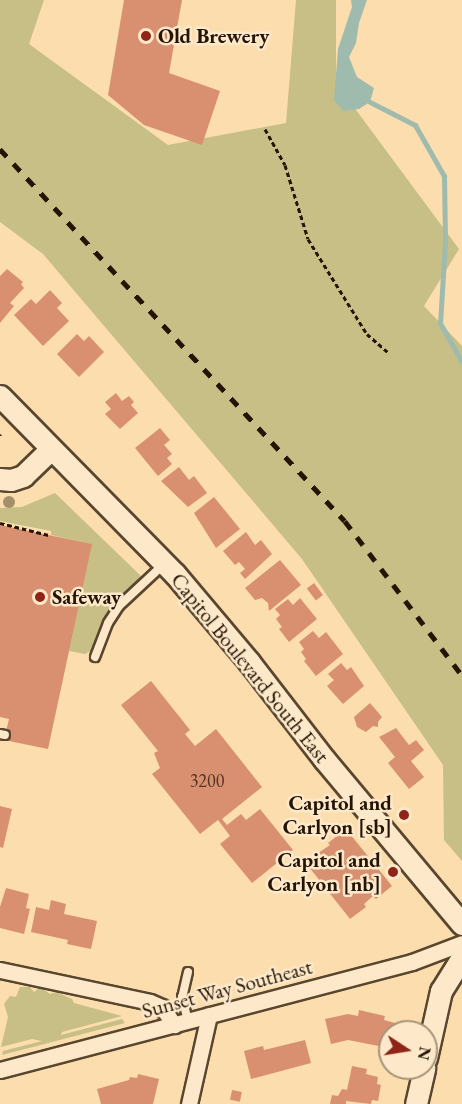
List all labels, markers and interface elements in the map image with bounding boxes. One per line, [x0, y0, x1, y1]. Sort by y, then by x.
place label: Old Brewery [158, 23, 269, 49]
marker: Old Brewery [139, 29, 153, 43]
street label: Capitol Boulevard South East [166, 568, 334, 768]
place label: Safeway [52, 584, 121, 610]
marker: Safeway [33, 590, 47, 604]
house number: 3200 [190, 770, 224, 792]
place label: Capitol and Carlyon [sb] [283, 790, 392, 840]
marker: Capitol and Carlyon [sb] [397, 808, 411, 822]
place label: Capitol and Carlyon [nb] [268, 847, 381, 897]
marker: Capitol and Carlyon [nb] [386, 865, 400, 879]
street label: Sunset Way Southeast [139, 954, 315, 1024]
north arrow [378, 1020, 438, 1080]
text: N [413, 1045, 436, 1062]

